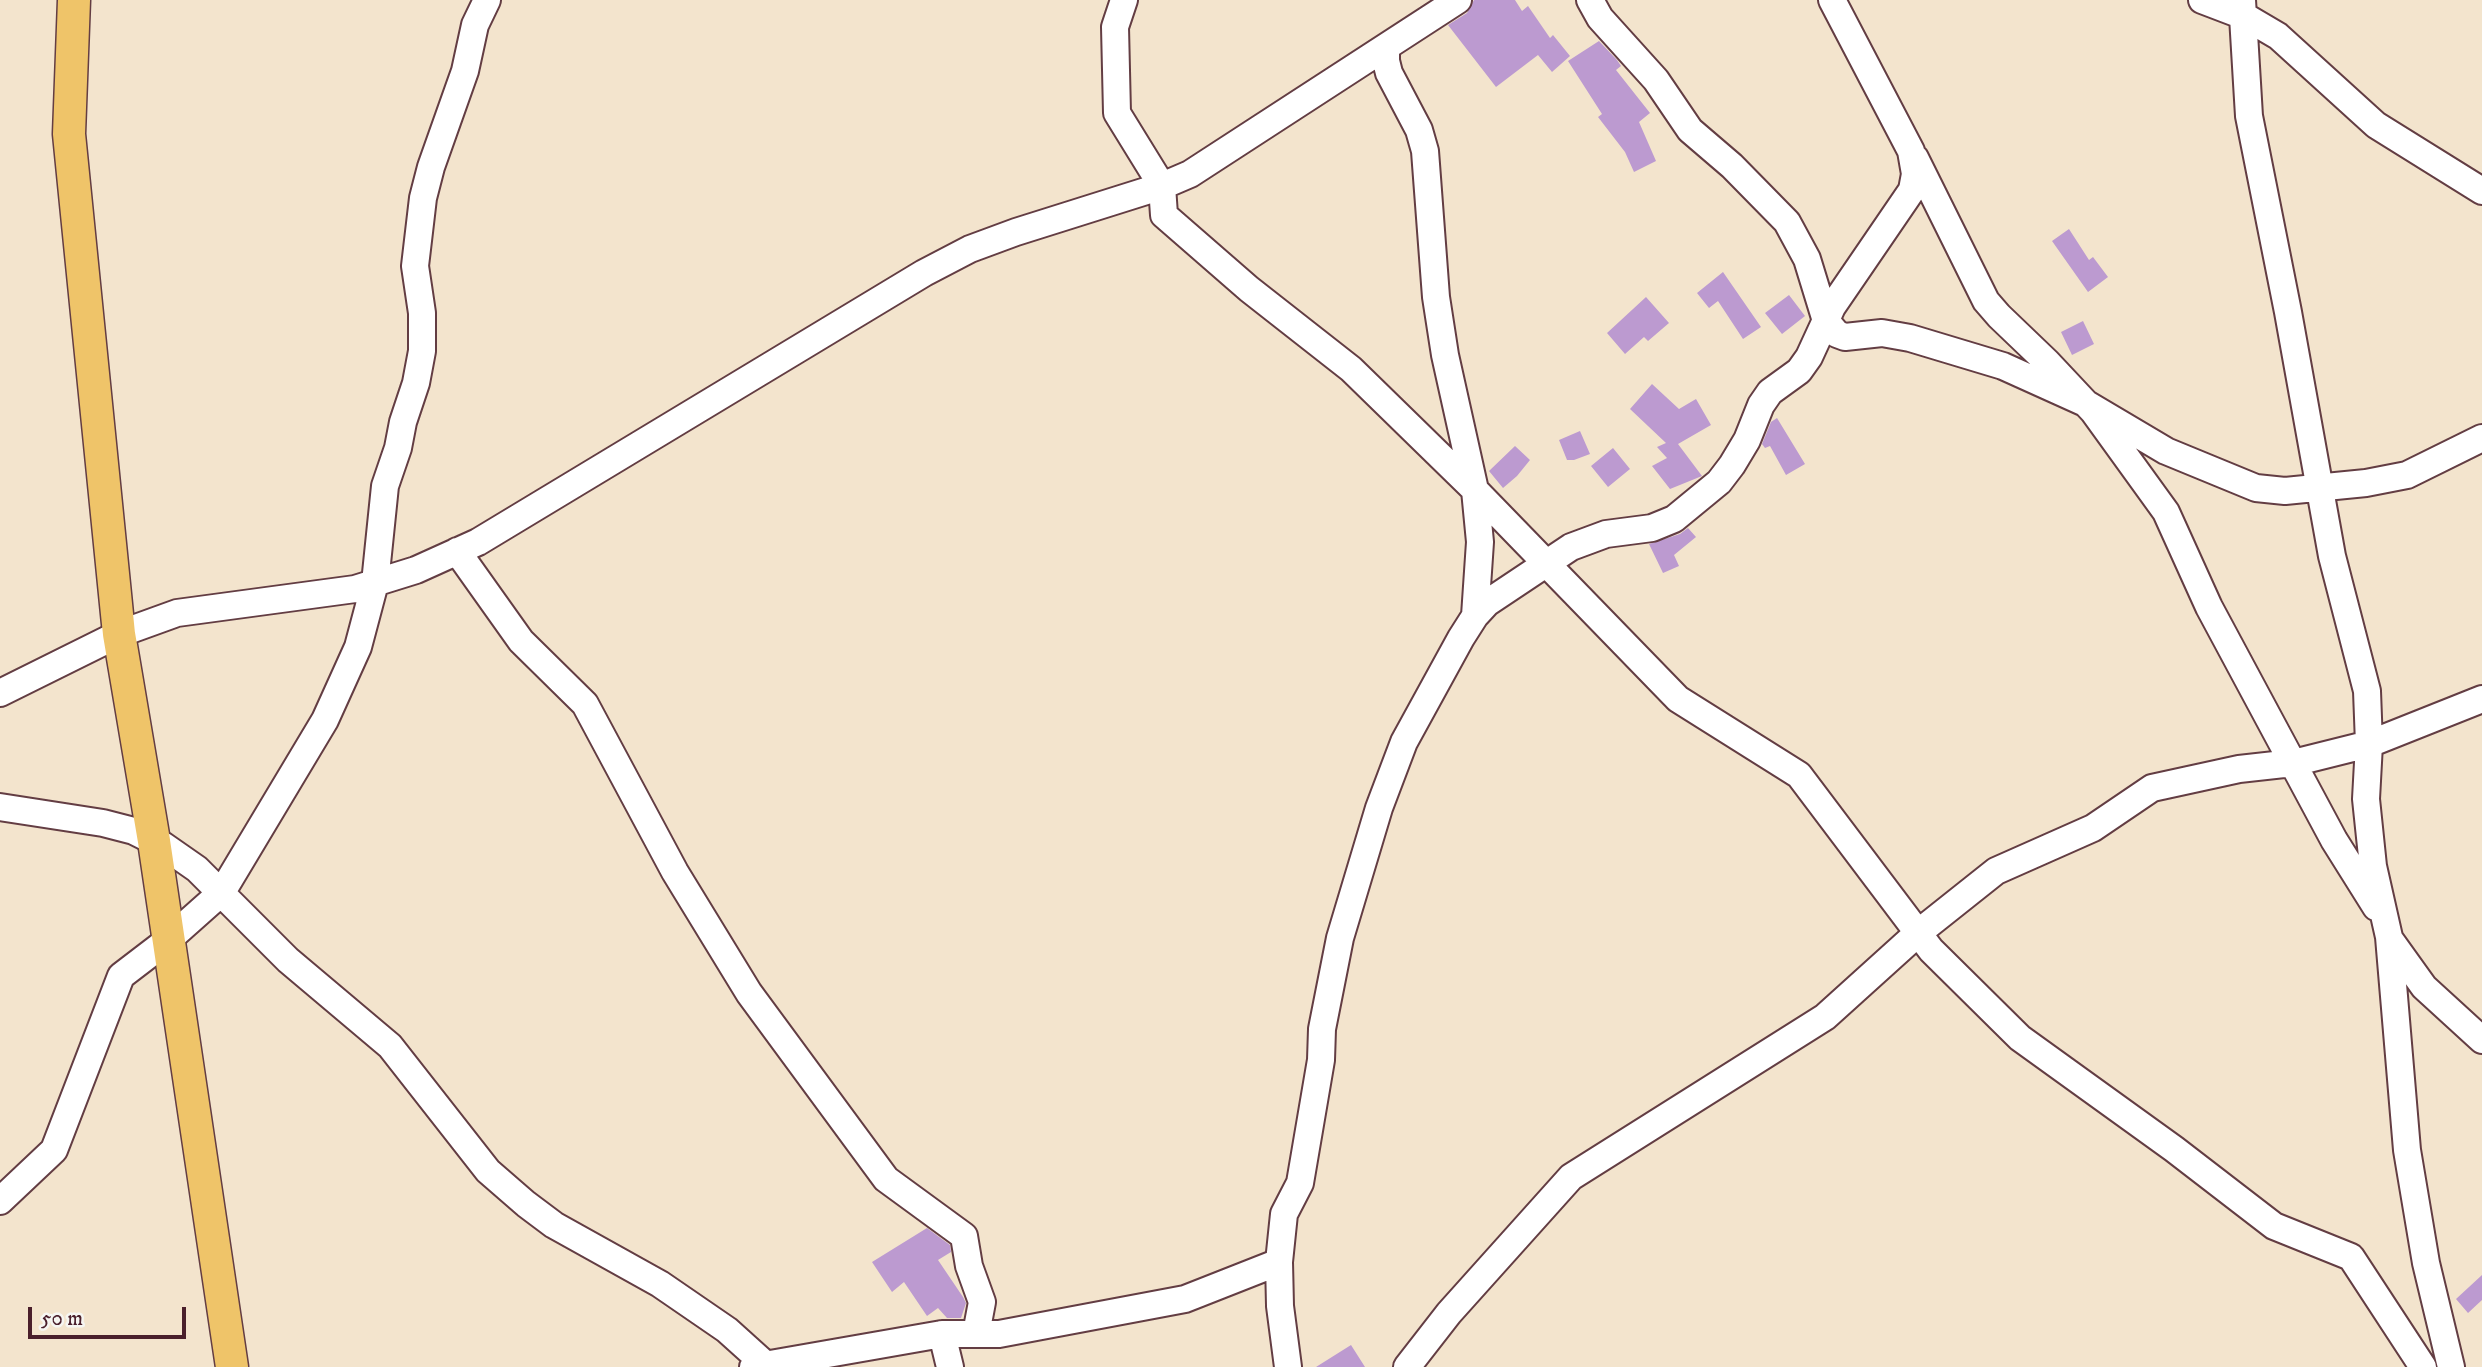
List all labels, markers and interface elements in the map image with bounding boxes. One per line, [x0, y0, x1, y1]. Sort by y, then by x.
scale bar [32, 1294, 189, 1338]
text: 50 m [41, 1306, 83, 1332]

